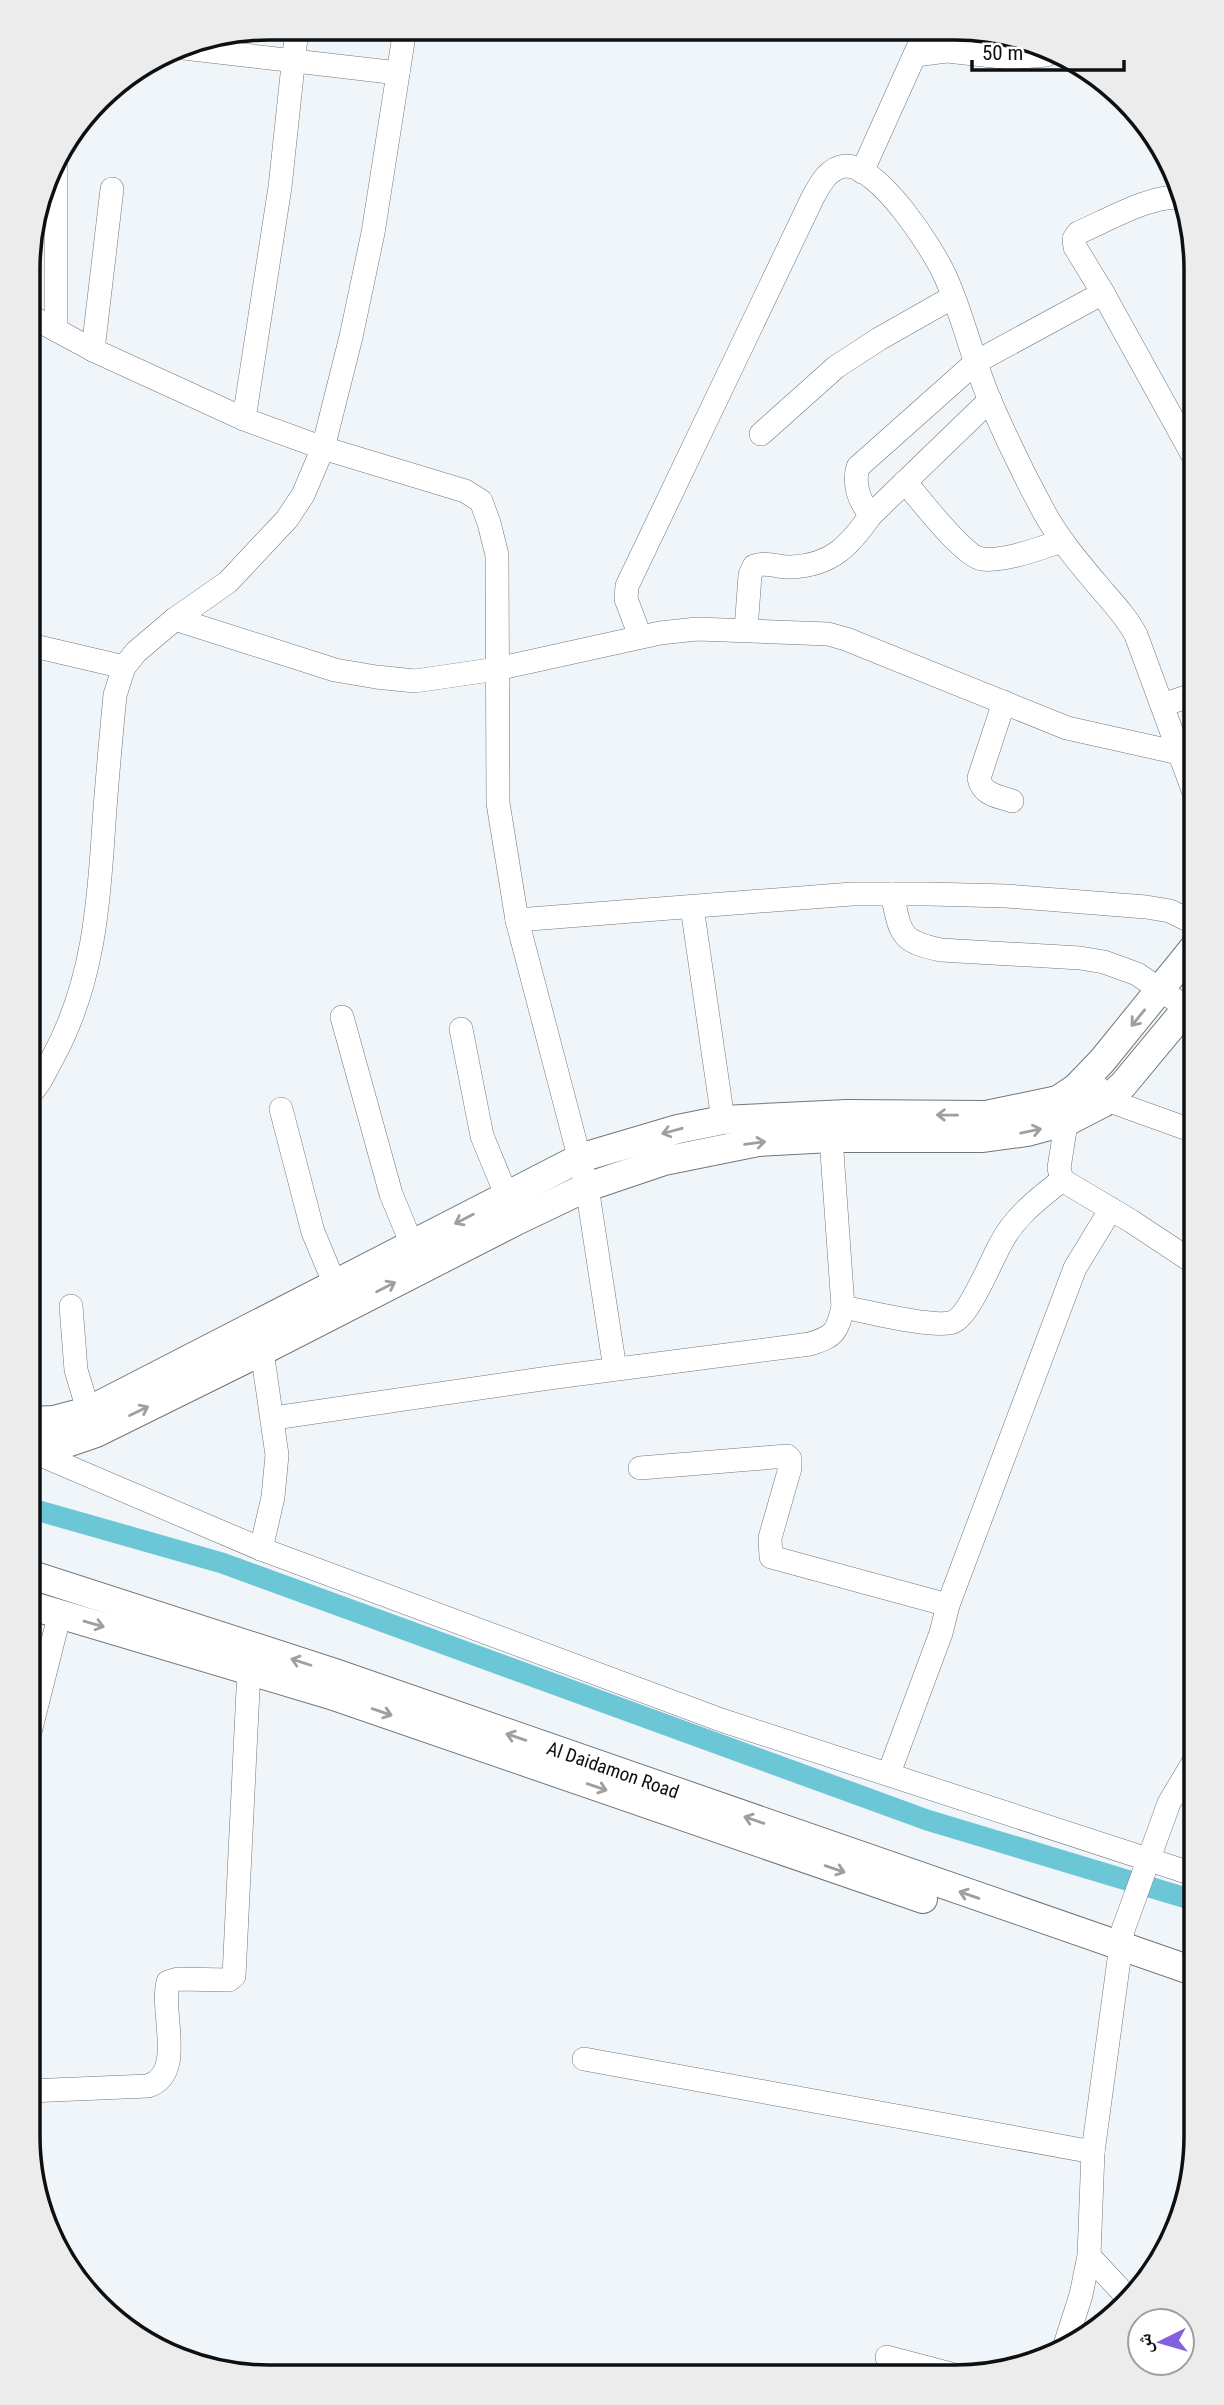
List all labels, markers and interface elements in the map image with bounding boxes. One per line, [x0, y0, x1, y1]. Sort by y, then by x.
scale bar [972, 28, 1124, 72]
text: 50 m [982, 41, 1023, 65]
one-way arrow [1130, 1008, 1145, 1026]
one-way arrow [936, 1108, 959, 1122]
one-way arrow [1019, 1123, 1042, 1137]
one-way arrow [661, 1126, 683, 1139]
one-way arrow [743, 1137, 766, 1150]
one-way arrow [454, 1212, 475, 1226]
one-way arrow [375, 1280, 396, 1294]
one-way arrow [128, 1404, 149, 1418]
one-way arrow [83, 1618, 105, 1631]
one-way arrow [290, 1655, 312, 1668]
one-way arrow [370, 1707, 392, 1719]
one-way arrow [506, 1729, 527, 1742]
street label: Al Daidamon Road [544, 1737, 682, 1804]
one-way arrow [585, 1782, 607, 1794]
one-way arrow [743, 1813, 765, 1825]
one-way arrow [824, 1863, 846, 1876]
one-way arrow [958, 1888, 980, 1900]
north arrow [1126, 2307, 1196, 2377]
text: ش [1132, 2332, 1157, 2354]

